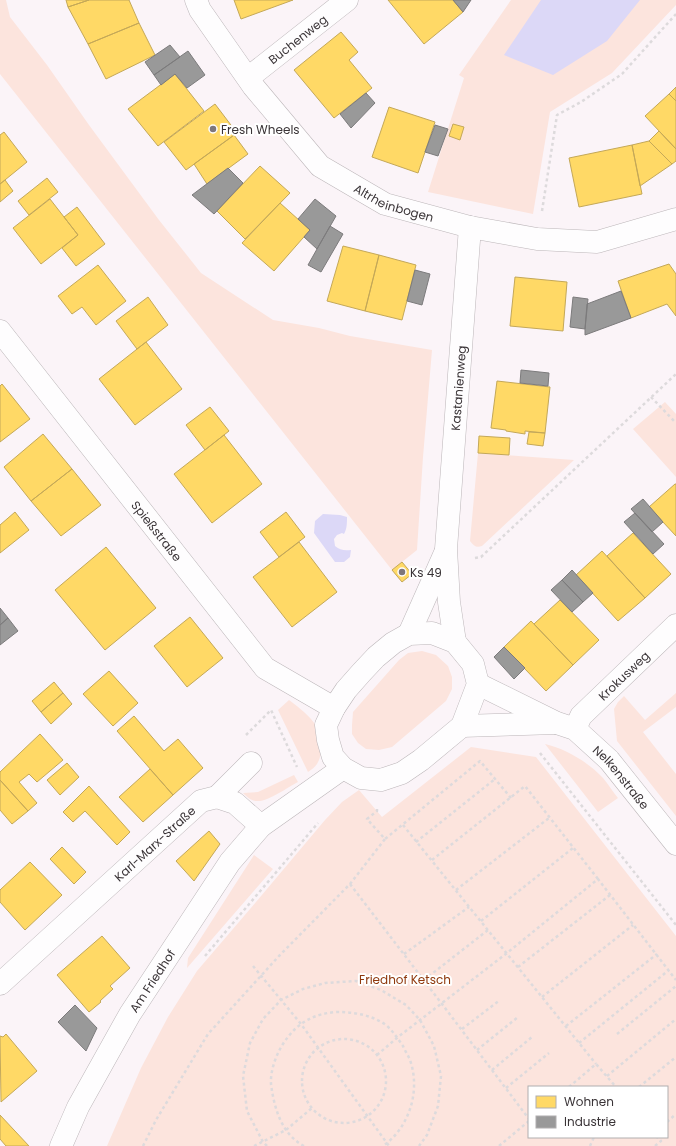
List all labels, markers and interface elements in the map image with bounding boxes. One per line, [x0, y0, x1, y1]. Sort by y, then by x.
street label: Buchenweg [265, 10, 330, 68]
place label: Fresh Wheels [221, 121, 300, 138]
marker: Fresh Wheels [208, 124, 218, 134]
street label: Altrheinbogen [351, 179, 436, 225]
street label: Kastanienweg [446, 345, 470, 431]
street label: Spießstraße [128, 497, 186, 564]
place label: Ks 49 [410, 564, 442, 581]
marker: Ks 49 [397, 567, 407, 577]
street label: Krokusweg [594, 647, 653, 704]
street label: Nelkenstraße [590, 741, 653, 813]
street label: Karl-Marx-Straße [110, 802, 199, 885]
street label: Am Friedhof [125, 946, 179, 1015]
park label: Friedhof Ketsch [359, 971, 451, 988]
legend [528, 1086, 668, 1138]
text: Wohnen [564, 1093, 614, 1110]
text: Industrie [564, 1113, 616, 1130]

